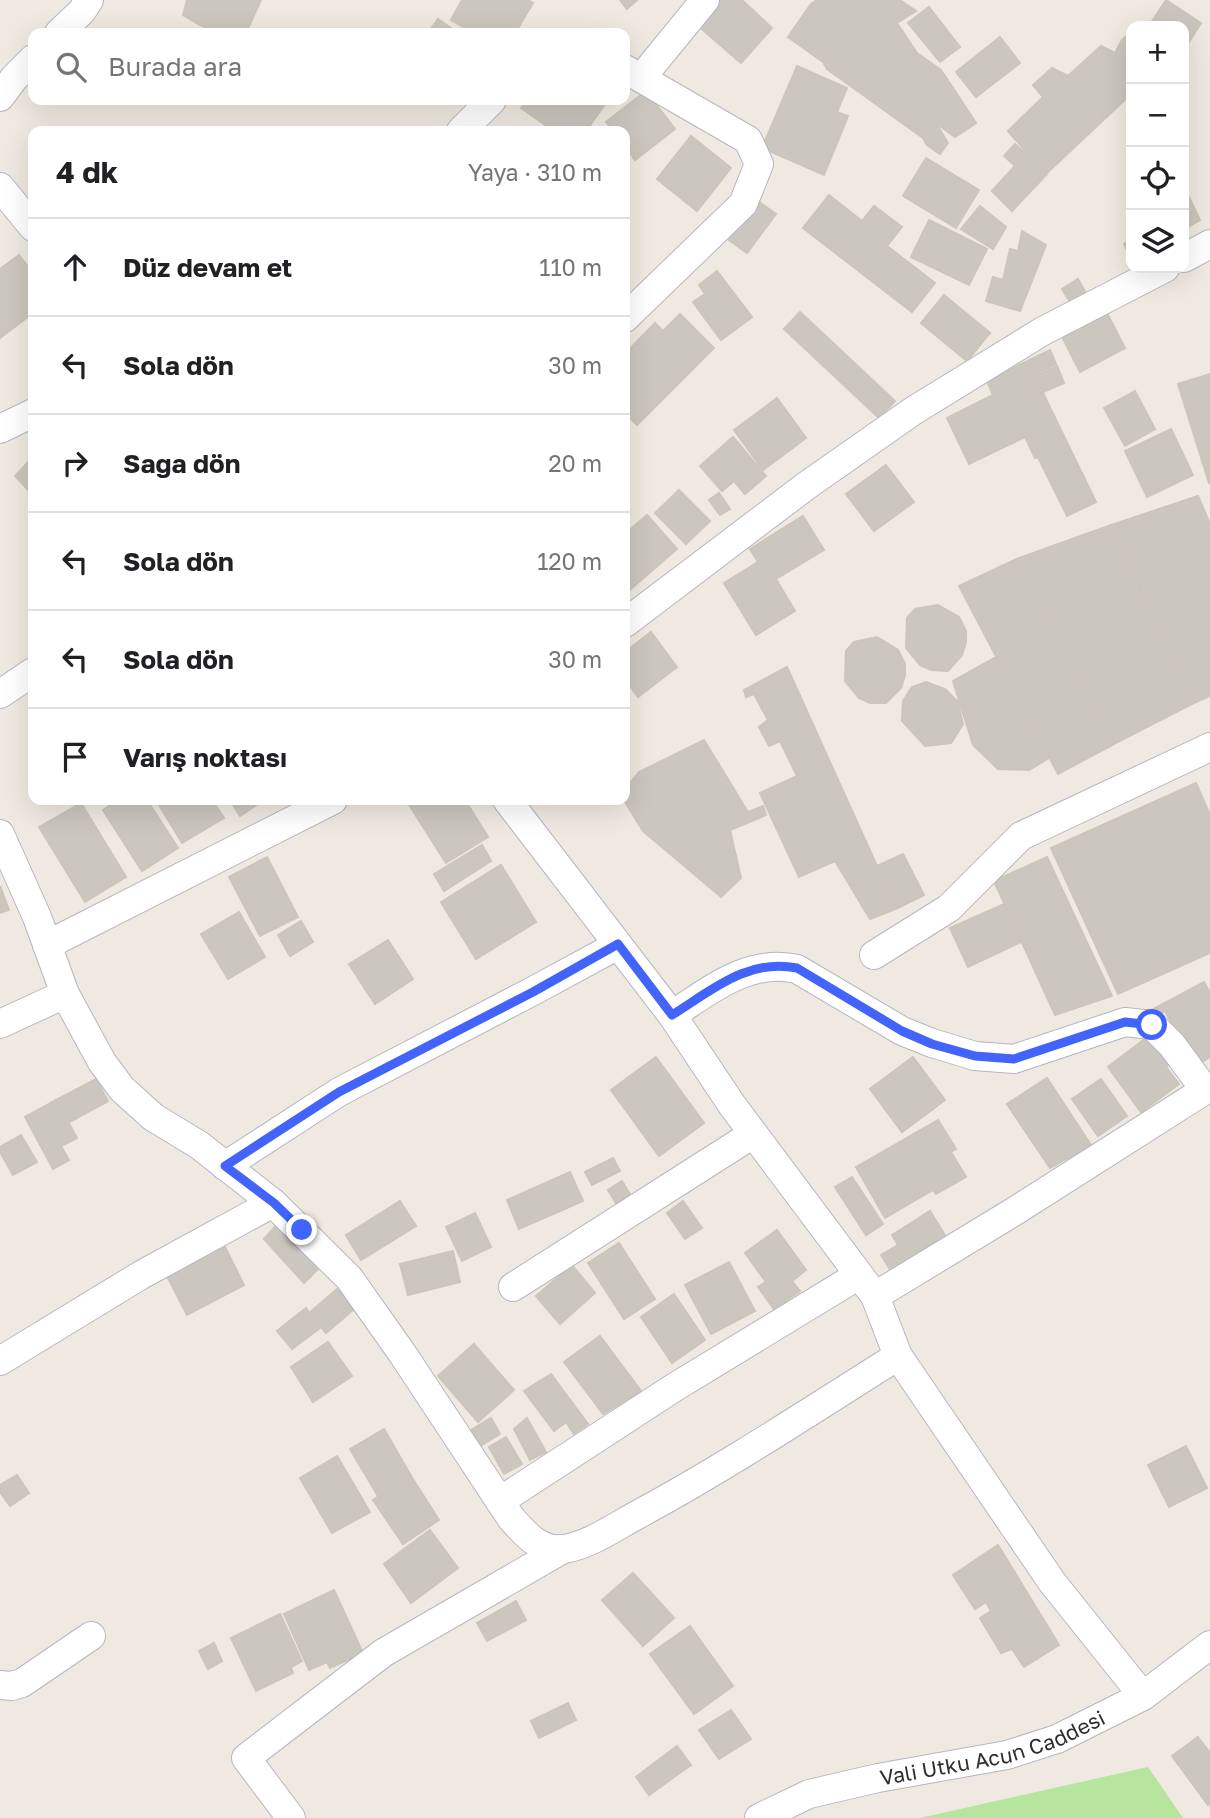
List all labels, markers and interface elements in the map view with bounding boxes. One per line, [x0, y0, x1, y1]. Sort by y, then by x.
map controls [1126, 21, 1189, 273]
button: + [1126, 21, 1189, 84]
search box [28, 28, 630, 105]
icon: search [52, 48, 90, 86]
text: Burada ara [108, 51, 242, 82]
button: − [1126, 84, 1189, 147]
button: locate [1126, 147, 1189, 210]
text: 4 dk [56, 154, 118, 190]
text: Yaya · 310 m [468, 158, 602, 186]
button: layers [1126, 210, 1189, 273]
icon: ahead [56, 248, 94, 286]
text: Düz devam et [123, 252, 292, 283]
text: 110 m [539, 253, 602, 281]
icon: left [56, 346, 94, 384]
text: Sola dön [123, 350, 234, 381]
text: 30 m [548, 351, 602, 379]
icon: right [56, 444, 94, 482]
text: Sağa dön [123, 448, 240, 479]
text: 20 m [548, 449, 602, 477]
icon: left [56, 542, 94, 580]
text: Sola dön [123, 546, 234, 577]
text: 120 m [537, 547, 602, 575]
icon: left [56, 640, 94, 678]
text: Sola dön [123, 644, 234, 675]
text: 30 m [548, 645, 602, 673]
icon: arrive [56, 738, 94, 776]
text: Varış noktası [123, 742, 287, 773]
route start [1136, 1009, 1167, 1040]
route end [286, 1214, 317, 1245]
street label: Vali Utku Acun Caddesi [878, 1704, 1109, 1790]

